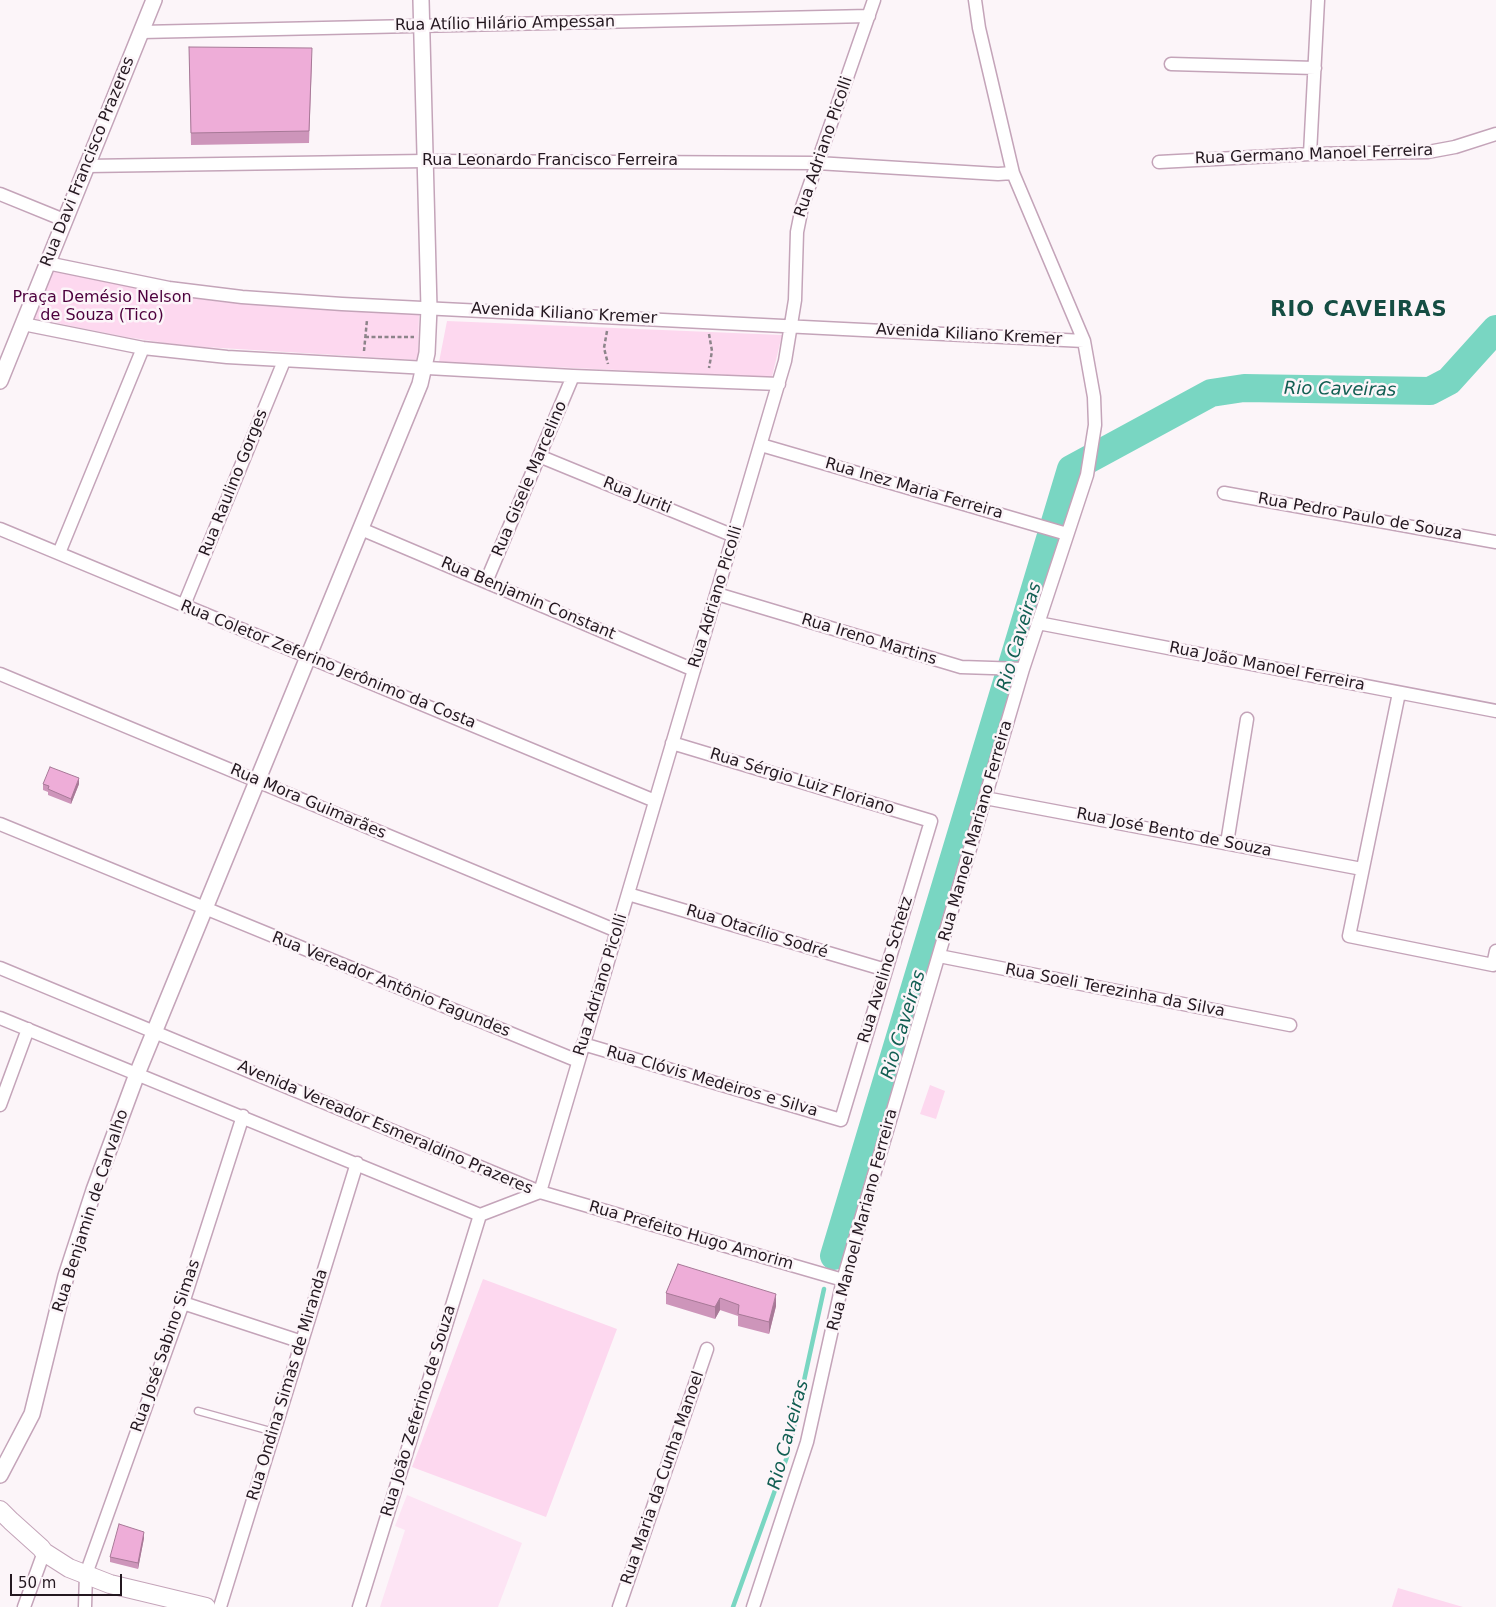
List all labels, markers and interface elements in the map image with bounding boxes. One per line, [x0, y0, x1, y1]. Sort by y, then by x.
street label: Rua Atílio Hilário Ampessan [395, 12, 615, 36]
street label: Rua Davi Francisco Prazeres [37, 54, 139, 270]
street label: Rua Adriano Picolli [791, 74, 857, 220]
street label: Rua Germano Manoel Ferreira [1194, 141, 1434, 169]
street label: Rua Leonardo Francisco Ferreira [422, 151, 678, 171]
park label: Praça Demésio Nelson de Souza (Tico) [12, 288, 192, 326]
district label: RIO CAVEIRAS [1269, 298, 1449, 324]
street label: Avenida Kiliano Kremer [471, 300, 657, 328]
street label: Avenida Kiliano Kremer [876, 321, 1062, 349]
water label: Rio Caveiras [1284, 378, 1396, 402]
street label: Rua Gisele Marcelino [489, 398, 571, 560]
street label: Rua Raulino Gorges [196, 407, 272, 559]
street label: Rua Inez Maria Ferreira [823, 454, 1005, 524]
street label: Rua Juriti [600, 474, 674, 518]
street label: Rua Pedro Paulo de Souza [1256, 490, 1464, 544]
street label: Rua Adriano Picolli [685, 524, 747, 670]
street label: Rua Benjamin Constant [438, 553, 618, 645]
water label: Rio Caveiras [993, 580, 1047, 694]
street label: Rua Coletor Zeferino Jerônimo da Costa [178, 597, 478, 733]
street label: Rua Ireno Martins [799, 610, 939, 670]
street label: Rua João Manoel Ferreira [1168, 639, 1366, 695]
street label: Rua Manoel Mariano Ferreira [935, 718, 1017, 944]
street label: Rua Sérgio Luiz Floriano [707, 745, 897, 819]
street label: Rua Mora Guimarães [227, 760, 389, 844]
street label: Rua José Bento de Souza [1075, 805, 1273, 861]
street label: Rua Avelino Schetz [855, 894, 917, 1046]
street label: Rua Otacílio Sodré [684, 901, 830, 963]
street label: Rua Adriano Picolli [570, 912, 632, 1058]
street label: Rua Vereador Antônio Fagundes [269, 928, 513, 1042]
street label: Rua Soeli Terezinha da Silva [1003, 960, 1227, 1022]
water label: Rio Caveiras [877, 968, 931, 1082]
street label: Rua Clóvis Medeiros e Silva [604, 1043, 820, 1121]
street label: Avenida Vereador Esmeraldino Prazeres [235, 1057, 535, 1199]
street label: Rua Benjamin de Carvalho [49, 1107, 133, 1315]
street label: Rua Manoel Mariano Ferreira [824, 1107, 902, 1333]
street label: Rua Prefeito Hugo Amorim [586, 1198, 796, 1274]
street label: Rua José Sabino Simas [127, 1257, 205, 1435]
street label: Rua Ondina Simas de Miranda [244, 1267, 332, 1503]
street label: Rua João Zeferino de Souza [378, 1303, 460, 1519]
street label: Rua Maria da Cunha Manoel [617, 1369, 709, 1587]
water label: Rio Caveiras [764, 1378, 814, 1492]
scale bar [12, 1564, 125, 1596]
text: 50 m [18, 1574, 56, 1592]

